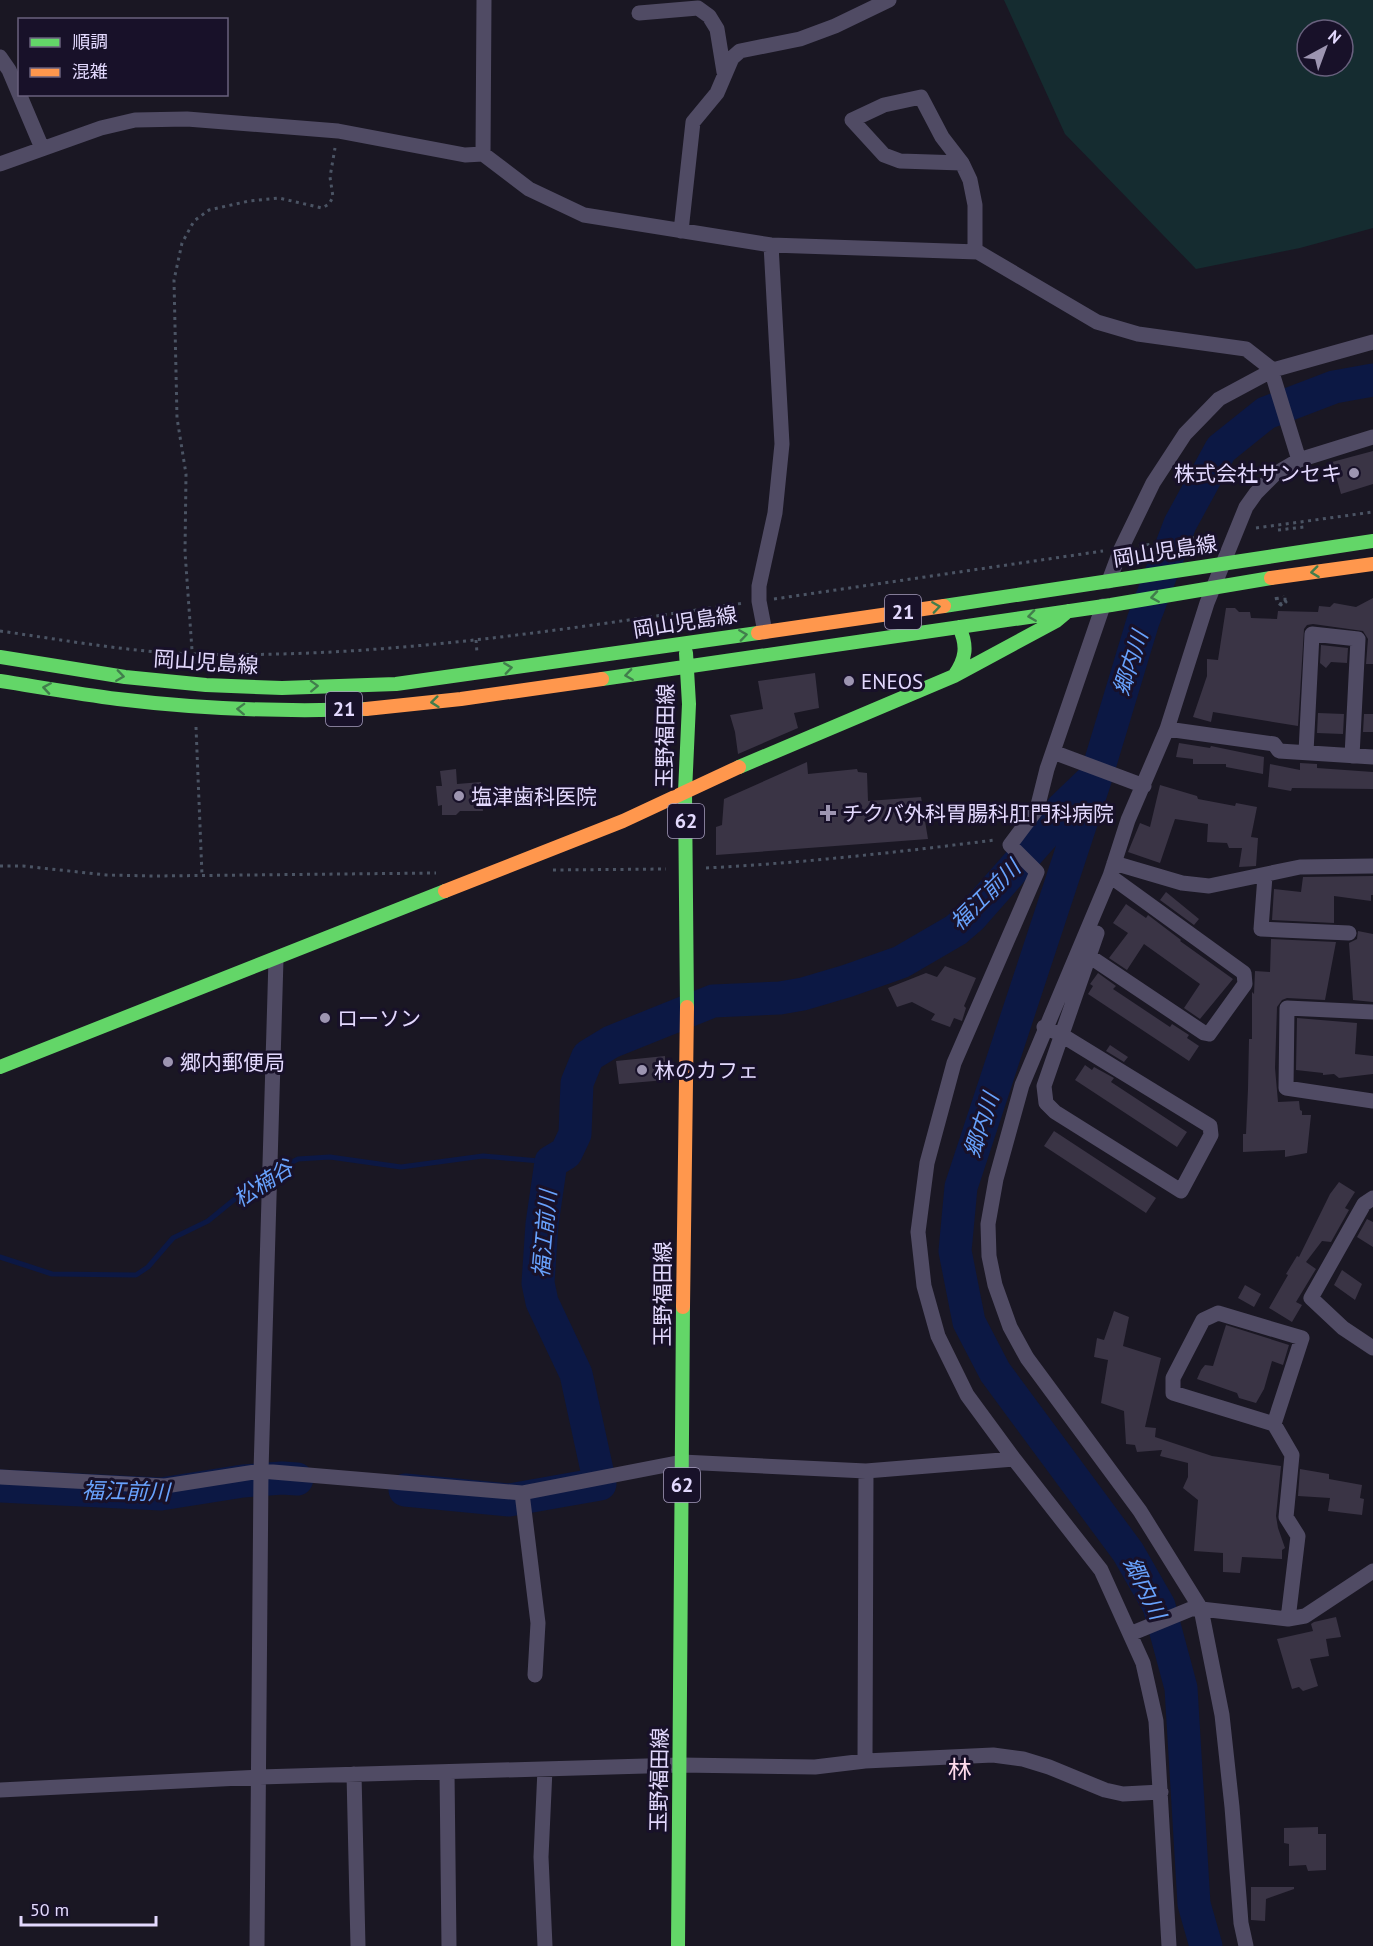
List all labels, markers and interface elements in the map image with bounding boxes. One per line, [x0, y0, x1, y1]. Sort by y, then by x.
legend [18, 18, 228, 96]
north arrow [1295, 18, 1355, 78]
text: N [1324, 26, 1345, 48]
text: 順調 [72, 30, 108, 53]
text: 混雑 [72, 60, 108, 83]
place label: 株式会社サンセキ [1174, 460, 1342, 487]
marker: 株式会社サンセキ [1347, 466, 1361, 480]
street label: 岡山児島線 [1111, 529, 1219, 573]
one-way arrow [1310, 566, 1320, 578]
one-way arrow [1151, 591, 1160, 603]
road number: 21 [885, 595, 921, 629]
street label: 岡山児島線 [631, 600, 739, 644]
one-way arrow [931, 602, 941, 614]
one-way arrow [1028, 610, 1037, 622]
water label: 郷内川 [1106, 625, 1154, 699]
one-way arrow [738, 629, 748, 641]
street label: 岡山児島線 [153, 645, 259, 679]
one-way arrow [504, 662, 513, 674]
place label: ENEOS [861, 668, 923, 695]
one-way arrow [115, 669, 125, 681]
one-way arrow [624, 669, 633, 681]
marker: ENEOS [842, 674, 856, 688]
one-way arrow [310, 680, 319, 693]
one-way arrow [42, 682, 52, 695]
street label: 玉野福田線 [651, 683, 679, 789]
road number: 21 [326, 692, 362, 726]
one-way arrow [431, 695, 440, 708]
one-way arrow [236, 702, 245, 715]
place label: 塩津歯科医院 [471, 783, 597, 810]
marker: 塩津歯科医院 [452, 789, 466, 803]
place label: チクバ外科胃腸科肛門科病院 [842, 800, 1114, 827]
road number: 62 [668, 804, 704, 838]
marker: チクバ外科胃腸科肛門科病院 [819, 804, 837, 822]
water label: 福江前川 [944, 853, 1027, 936]
place label: ローソン [337, 1005, 421, 1032]
marker: ローソン [318, 1011, 332, 1025]
place label: 郷内郵便局 [180, 1049, 285, 1076]
marker: 郷内郵便局 [161, 1055, 175, 1069]
place label: 林のカフェ [654, 1057, 759, 1084]
marker: 林のカフェ [635, 1063, 649, 1077]
water label: 郷内川 [957, 1087, 1005, 1161]
water label: 松楠谷 [228, 1152, 300, 1213]
water label: 福江前川 [526, 1187, 562, 1279]
street label: 玉野福田線 [649, 1242, 676, 1347]
road number: 62 [664, 1468, 700, 1502]
water label: 福江前川 [82, 1476, 172, 1506]
water label: 郷内川 [1118, 1552, 1173, 1626]
street label: 玉野福田線 [645, 1727, 673, 1833]
district label: 林 [948, 1754, 972, 1785]
scale bar [21, 1889, 156, 1927]
text: 50 m [30, 1898, 69, 1921]

